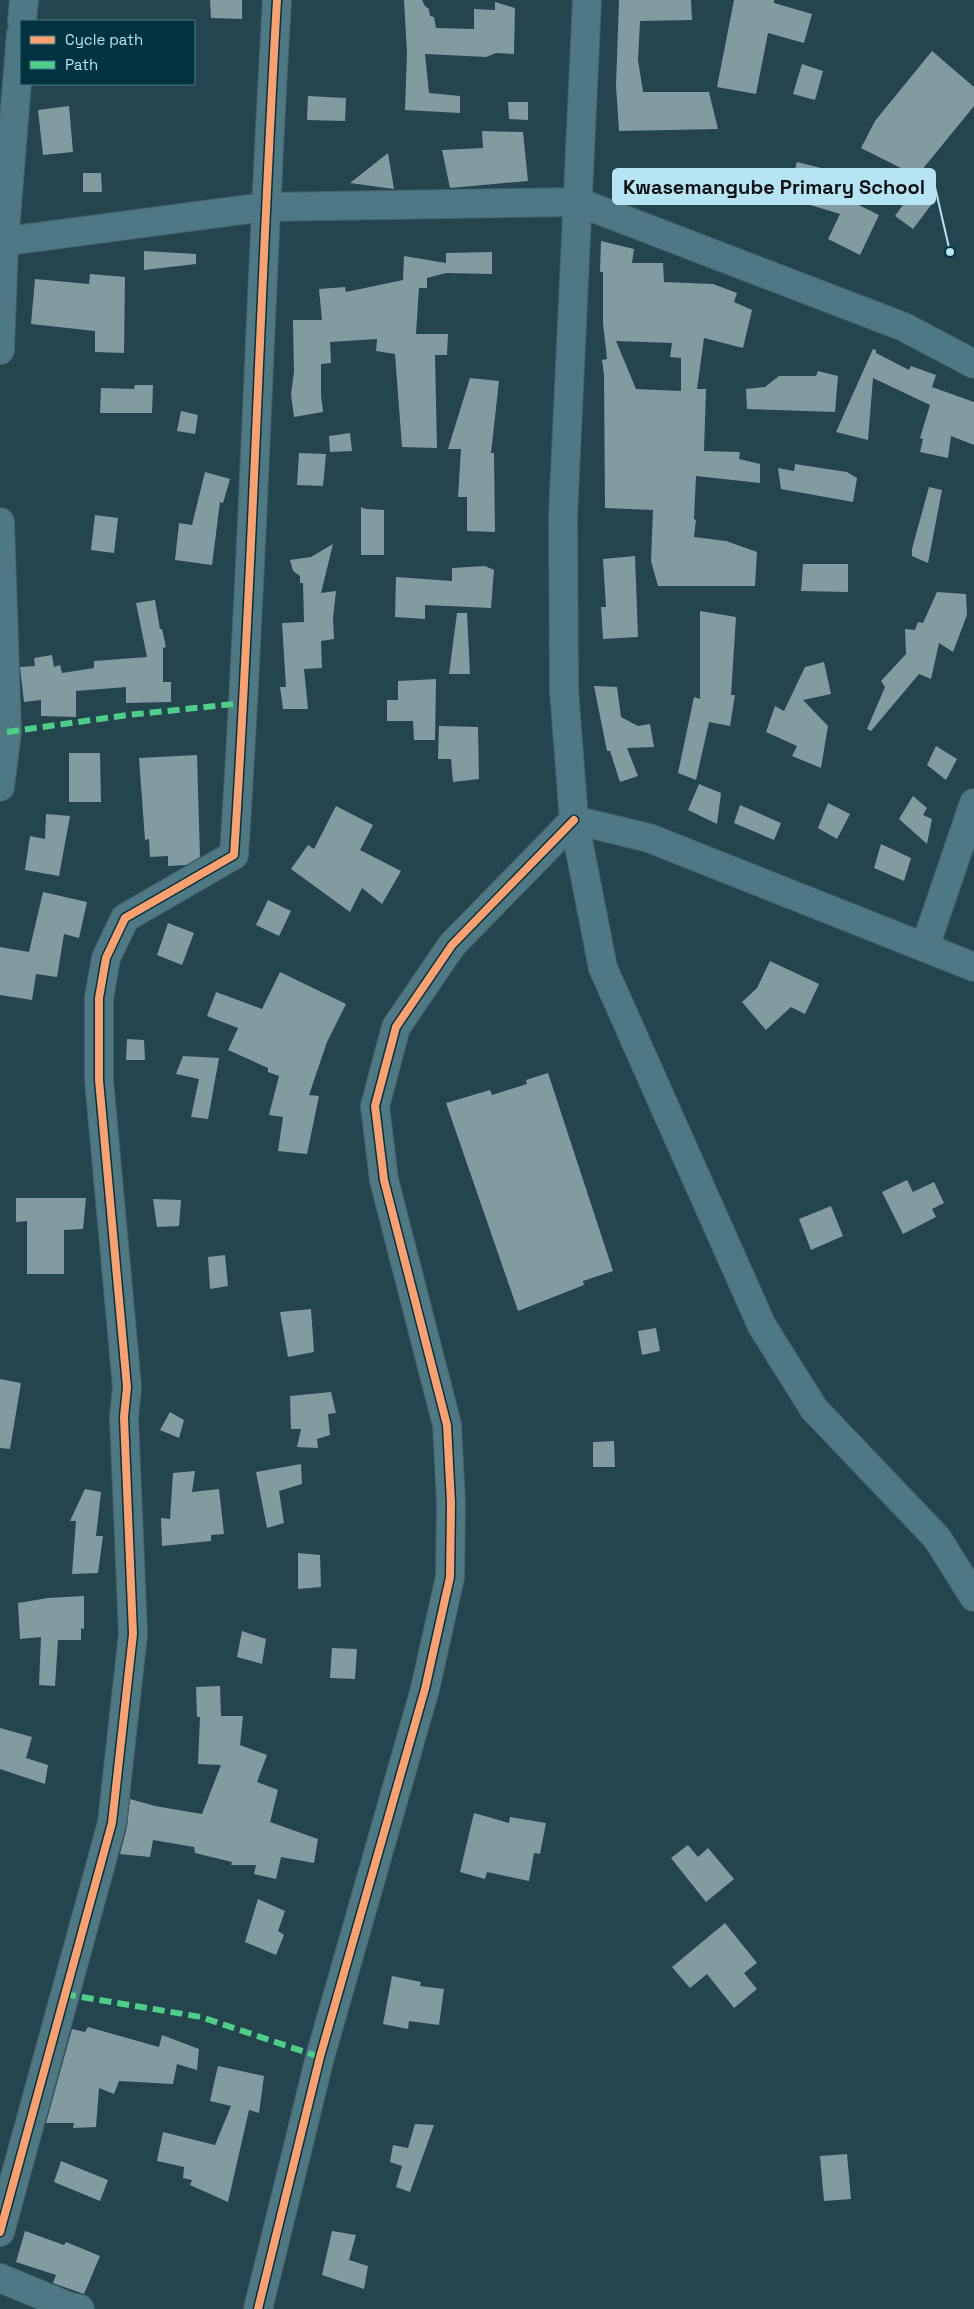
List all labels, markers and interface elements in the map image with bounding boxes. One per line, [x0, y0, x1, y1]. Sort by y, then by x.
legend [20, 20, 195, 85]
text: Cycle path [65, 30, 143, 49]
text: Path [65, 55, 98, 74]
callout: Kwasemangube Primary School [613, 169, 935, 204]
text: Kwasemangube Primary School [623, 174, 925, 200]

